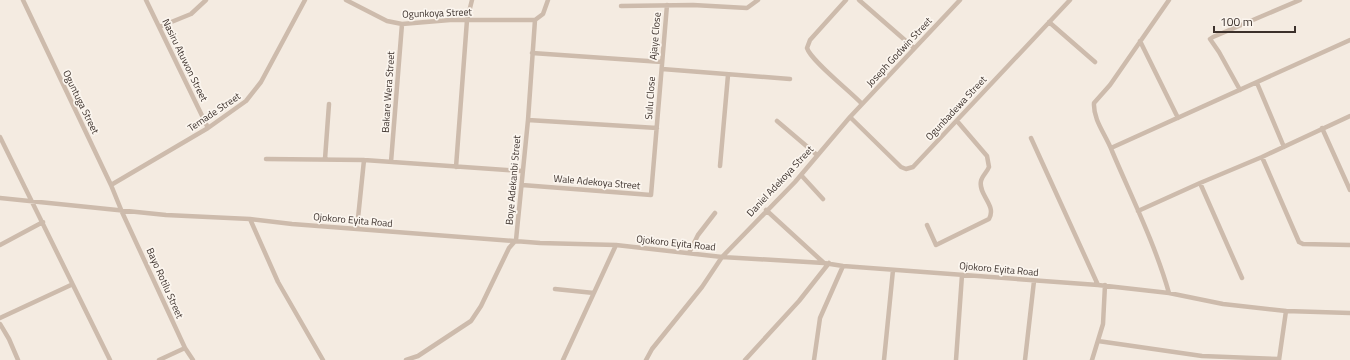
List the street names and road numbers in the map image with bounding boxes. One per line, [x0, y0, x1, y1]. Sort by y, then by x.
street label: Ogunkoya Street [402, 4, 473, 22]
street label: Ajaye Close [645, 12, 665, 60]
street label: Joseph Godwin Street [863, 13, 936, 90]
street label: Nasiru Atuwon Street [158, 16, 212, 104]
street label: Bakare Wera Street [378, 50, 398, 133]
street label: Oguntuga Street [59, 68, 103, 137]
street label: Ogunbadewa Street [922, 72, 990, 144]
street label: Sulu Close [641, 76, 659, 120]
street label: Temade Street [184, 88, 244, 135]
street label: Boye Adekanbi Street [502, 134, 524, 226]
street label: Daniel Adekoya Street [743, 142, 817, 220]
street label: Wale Adekoya Street [553, 171, 642, 193]
street label: Ojokoro Eyita Road [313, 209, 393, 231]
street label: Ojokoro Eyita Road [636, 231, 716, 255]
street label: Bayo Rotilu Street [143, 245, 187, 321]
street label: Ojokoro Eyita Road [959, 258, 1039, 280]

